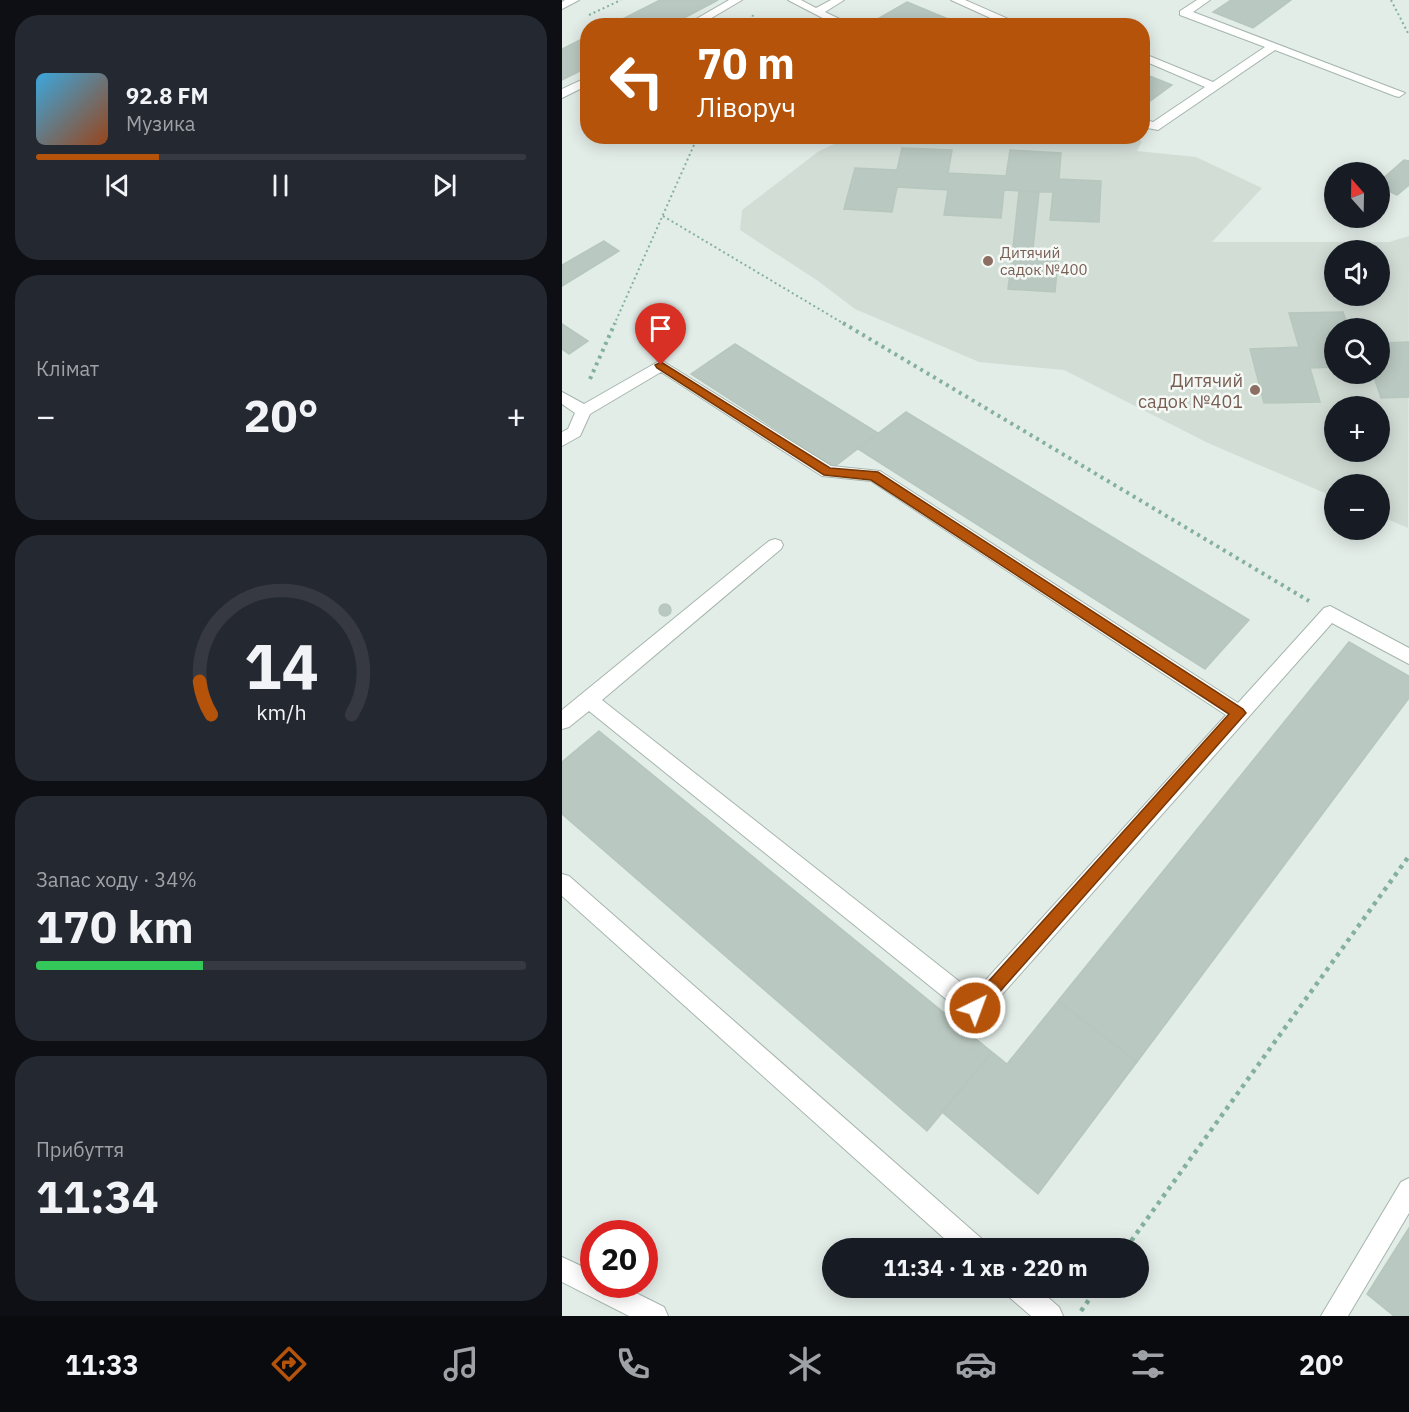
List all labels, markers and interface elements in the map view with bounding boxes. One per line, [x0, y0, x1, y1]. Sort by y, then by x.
text: 70 m [697, 36, 795, 91]
icon: left [598, 42, 676, 120]
text: 92.8 FM [126, 81, 209, 110]
text: Ліворуч [697, 89, 796, 124]
text: Музика [126, 110, 195, 137]
north arrow [1324, 162, 1390, 228]
map controls [1324, 162, 1390, 540]
icon: previous [101, 169, 134, 202]
icon: pause [264, 169, 297, 202]
icon: next [428, 169, 461, 202]
button: sound [1324, 240, 1390, 306]
place label: Дитячий садок №400 [1000, 243, 1087, 279]
marker: Дитячий садок №400 [981, 254, 995, 268]
pin [635, 303, 686, 365]
icon: arrive [644, 312, 677, 345]
button: search [1324, 318, 1390, 384]
text: Клімат [36, 355, 99, 382]
place label: Дитячий садок №401 [1138, 369, 1243, 413]
marker: Дитячий садок №401 [1248, 383, 1262, 397]
text: 20° [243, 386, 319, 444]
text: − [36, 394, 56, 437]
text: + [506, 394, 526, 437]
button: + [1324, 396, 1390, 462]
button: − [1324, 474, 1390, 540]
text: 14 [244, 625, 318, 706]
text: km/h [256, 698, 306, 726]
text: Запас ходу · 34% [36, 866, 197, 893]
text: 170 km [36, 897, 194, 955]
position arrow [943, 976, 1007, 1040]
text: Прибуття [36, 1136, 124, 1163]
text: 11:34 [36, 1167, 159, 1225]
speed limit sign: 20 [580, 1220, 658, 1298]
text: 11:34 · 1 хв · 220 m [883, 1253, 1088, 1282]
icon: directions [268, 1343, 310, 1385]
icon: music [440, 1343, 482, 1385]
icon: phone [612, 1343, 654, 1385]
icon: climate [784, 1343, 826, 1385]
icon: car [955, 1343, 997, 1385]
icon: filters [1127, 1343, 1169, 1385]
text: 11:33 [65, 1347, 139, 1382]
text: 20° [1299, 1347, 1344, 1382]

